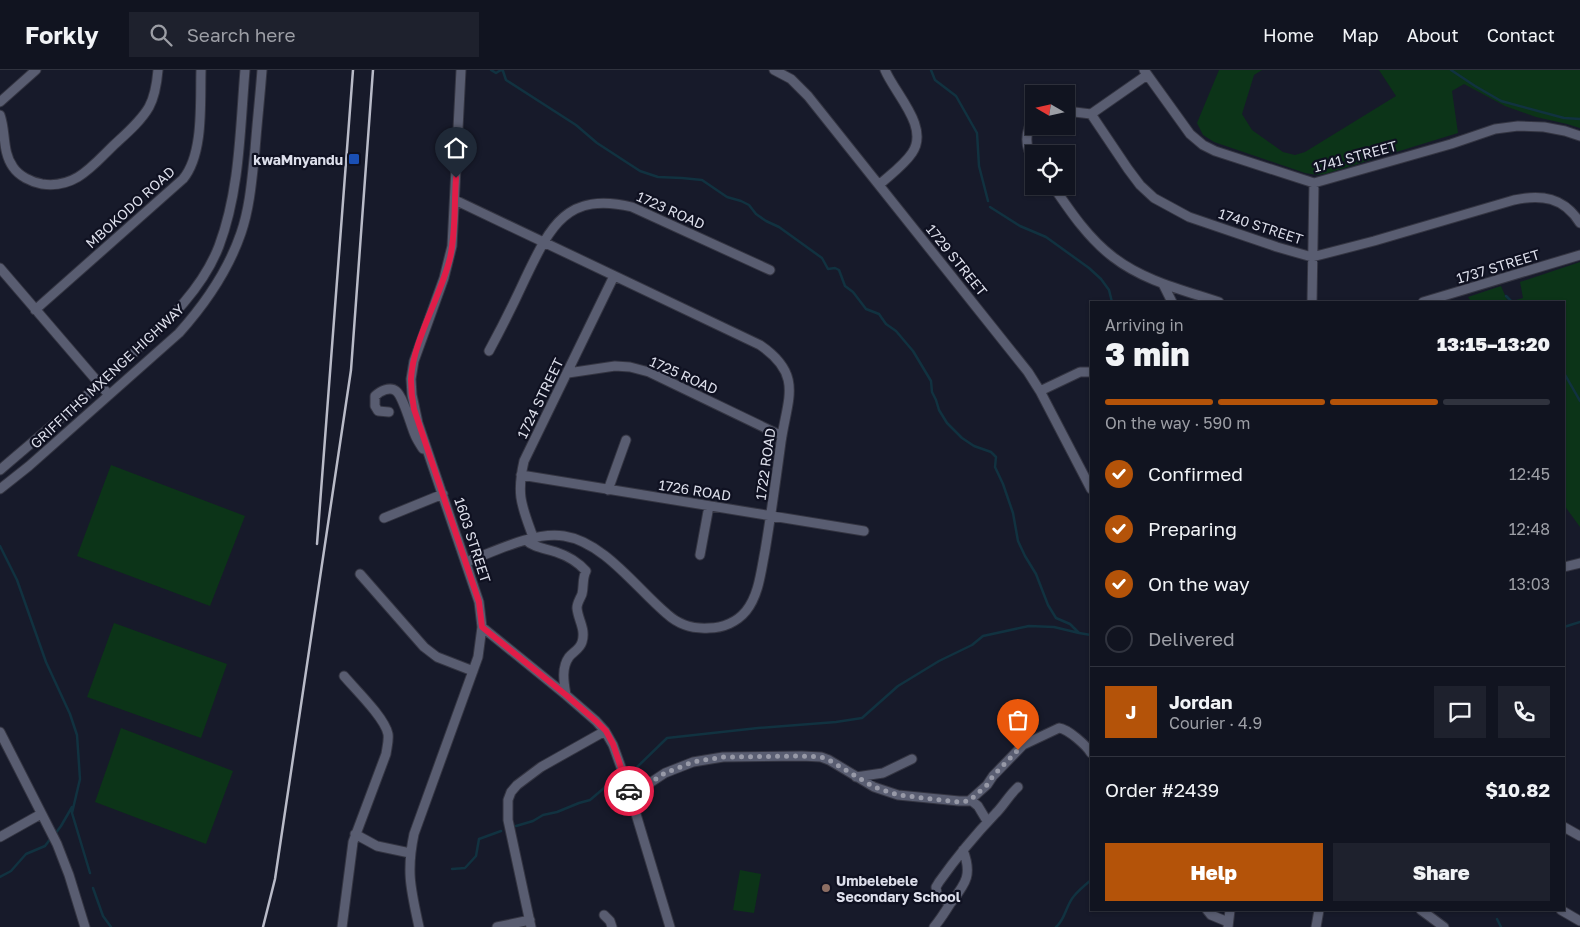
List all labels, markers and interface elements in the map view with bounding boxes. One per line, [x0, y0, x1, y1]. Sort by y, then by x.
search box [129, 12, 479, 57]
text: Forkly [25, 20, 99, 49]
icon: search [147, 21, 175, 49]
text: Search here [187, 23, 296, 46]
text: Home [1263, 24, 1314, 46]
text: Map [1342, 24, 1379, 46]
text: About [1407, 24, 1459, 46]
text: Contact [1487, 24, 1555, 46]
north arrow [1025, 85, 1075, 135]
map controls [1025, 85, 1075, 195]
pin [435, 127, 477, 178]
icon: home [442, 134, 470, 162]
street label: 1741 STREET [1311, 137, 1399, 175]
button: locate [1025, 145, 1075, 195]
place label: kwaMnyandu [253, 151, 343, 168]
marker: kwaMnyandu [347, 152, 361, 166]
street label: MBOKODO ROAD [82, 163, 178, 251]
street label: 1723 ROAD [634, 187, 708, 233]
street label: 1740 STREET [1217, 204, 1306, 248]
street label: 1729 STREET [923, 221, 991, 299]
street label: 1737 STREET [1454, 245, 1542, 287]
street label: GRIFFITHS MXENGE HIGHWAY [27, 300, 187, 452]
text: Arriving in [1105, 315, 1184, 335]
text: 13:15–13:20 [1437, 332, 1550, 355]
text: 3 min [1105, 335, 1190, 373]
street label: 1725 ROAD [647, 352, 721, 398]
street label: 1724 STREET [513, 355, 567, 441]
text: On the way · 590 m [1105, 413, 1250, 433]
street label: 1722 ROAD [752, 427, 778, 501]
icon: check [1105, 460, 1133, 488]
text: Confirmed [1148, 462, 1243, 485]
text: 12:45 [1509, 464, 1550, 484]
street label: 1726 ROAD [658, 476, 732, 504]
street label: 1603 STREET [451, 495, 495, 585]
icon: check [1105, 515, 1133, 543]
text: Preparing [1148, 517, 1237, 540]
text: 12:48 [1509, 519, 1550, 539]
icon: check [1105, 570, 1133, 598]
text: On the way [1148, 572, 1250, 595]
text: 13:03 [1509, 574, 1550, 594]
text: Delivered [1148, 627, 1235, 650]
button: chat [1434, 686, 1486, 738]
button: phone [1498, 686, 1550, 738]
text: Jordan [1169, 690, 1233, 713]
pin [997, 699, 1039, 750]
text: J [1126, 700, 1136, 723]
icon: bag [1004, 706, 1032, 734]
text: Courier · 4.9 [1169, 713, 1262, 733]
courier [604, 766, 654, 816]
icon: car [615, 777, 643, 805]
text: Order #2439 [1105, 778, 1219, 801]
text: $10.82 [1485, 778, 1550, 801]
button: Help [1105, 843, 1323, 901]
button: Share [1333, 843, 1550, 901]
place label: Umbelebele Secondary School [836, 872, 961, 905]
marker: Umbelebele Secondary School [820, 882, 832, 894]

